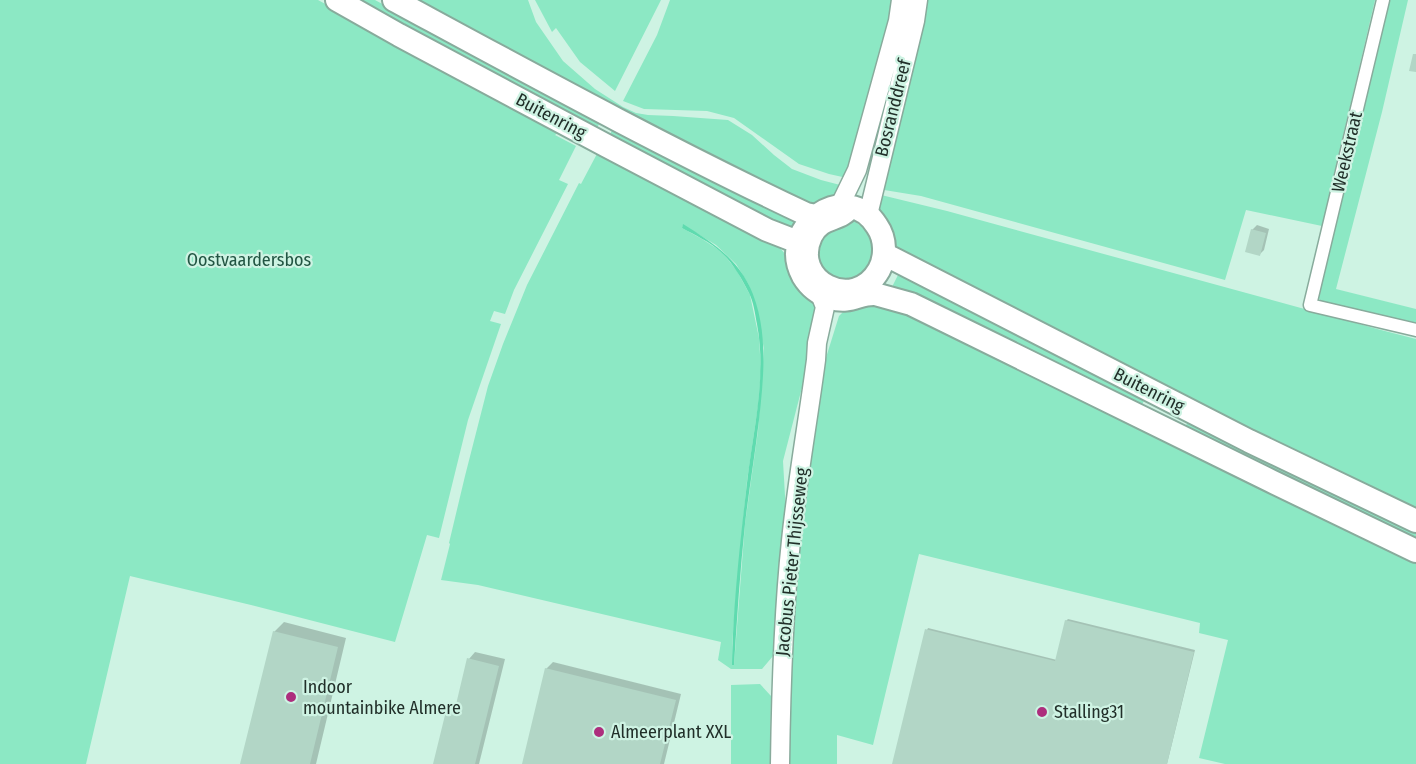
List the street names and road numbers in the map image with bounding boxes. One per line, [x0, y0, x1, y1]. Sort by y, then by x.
street label: Bosranddreef [870, 56, 916, 159]
street label: Buitenring [512, 88, 590, 144]
street label: Weekstraat [1327, 109, 1367, 194]
street label: Buitenring [1110, 363, 1189, 417]
street label: Jacobus Pieter Thijsseweg [771, 466, 813, 657]

